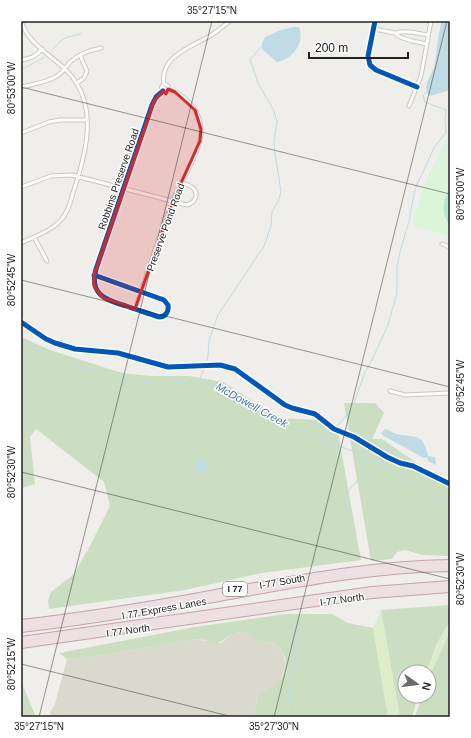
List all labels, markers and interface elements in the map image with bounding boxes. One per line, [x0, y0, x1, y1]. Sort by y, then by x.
text: 35°27'15"N [187, 5, 237, 16]
scale bar [309, 34, 408, 60]
text: 200 m [315, 41, 348, 55]
text: 80°53'00"W [6, 61, 17, 114]
street label: Robbins Preserve Road [96, 127, 141, 231]
text: 80°53'00"W [455, 167, 466, 220]
street label: Preserve Pond Road [144, 182, 187, 273]
text: 80°52'45"W [6, 253, 17, 306]
text: 80°52'45"W [455, 359, 466, 412]
water label: McDowell Creek [214, 380, 290, 430]
text: 80°52'30"W [6, 445, 17, 498]
text: 80°52'30"W [455, 552, 466, 605]
street label: I-77 South [258, 572, 306, 591]
road number: I 77 [223, 582, 247, 596]
street label: I-77 North [319, 591, 365, 608]
street label: I 77 Express Lanes [121, 596, 207, 621]
street label: I 77 North [106, 622, 151, 639]
text: 80°52'15"W [6, 637, 17, 690]
north arrow [397, 664, 437, 704]
text: N [420, 681, 433, 692]
text: 35°27'15"N [14, 721, 64, 732]
text: 35°27'30"N [249, 721, 299, 732]

